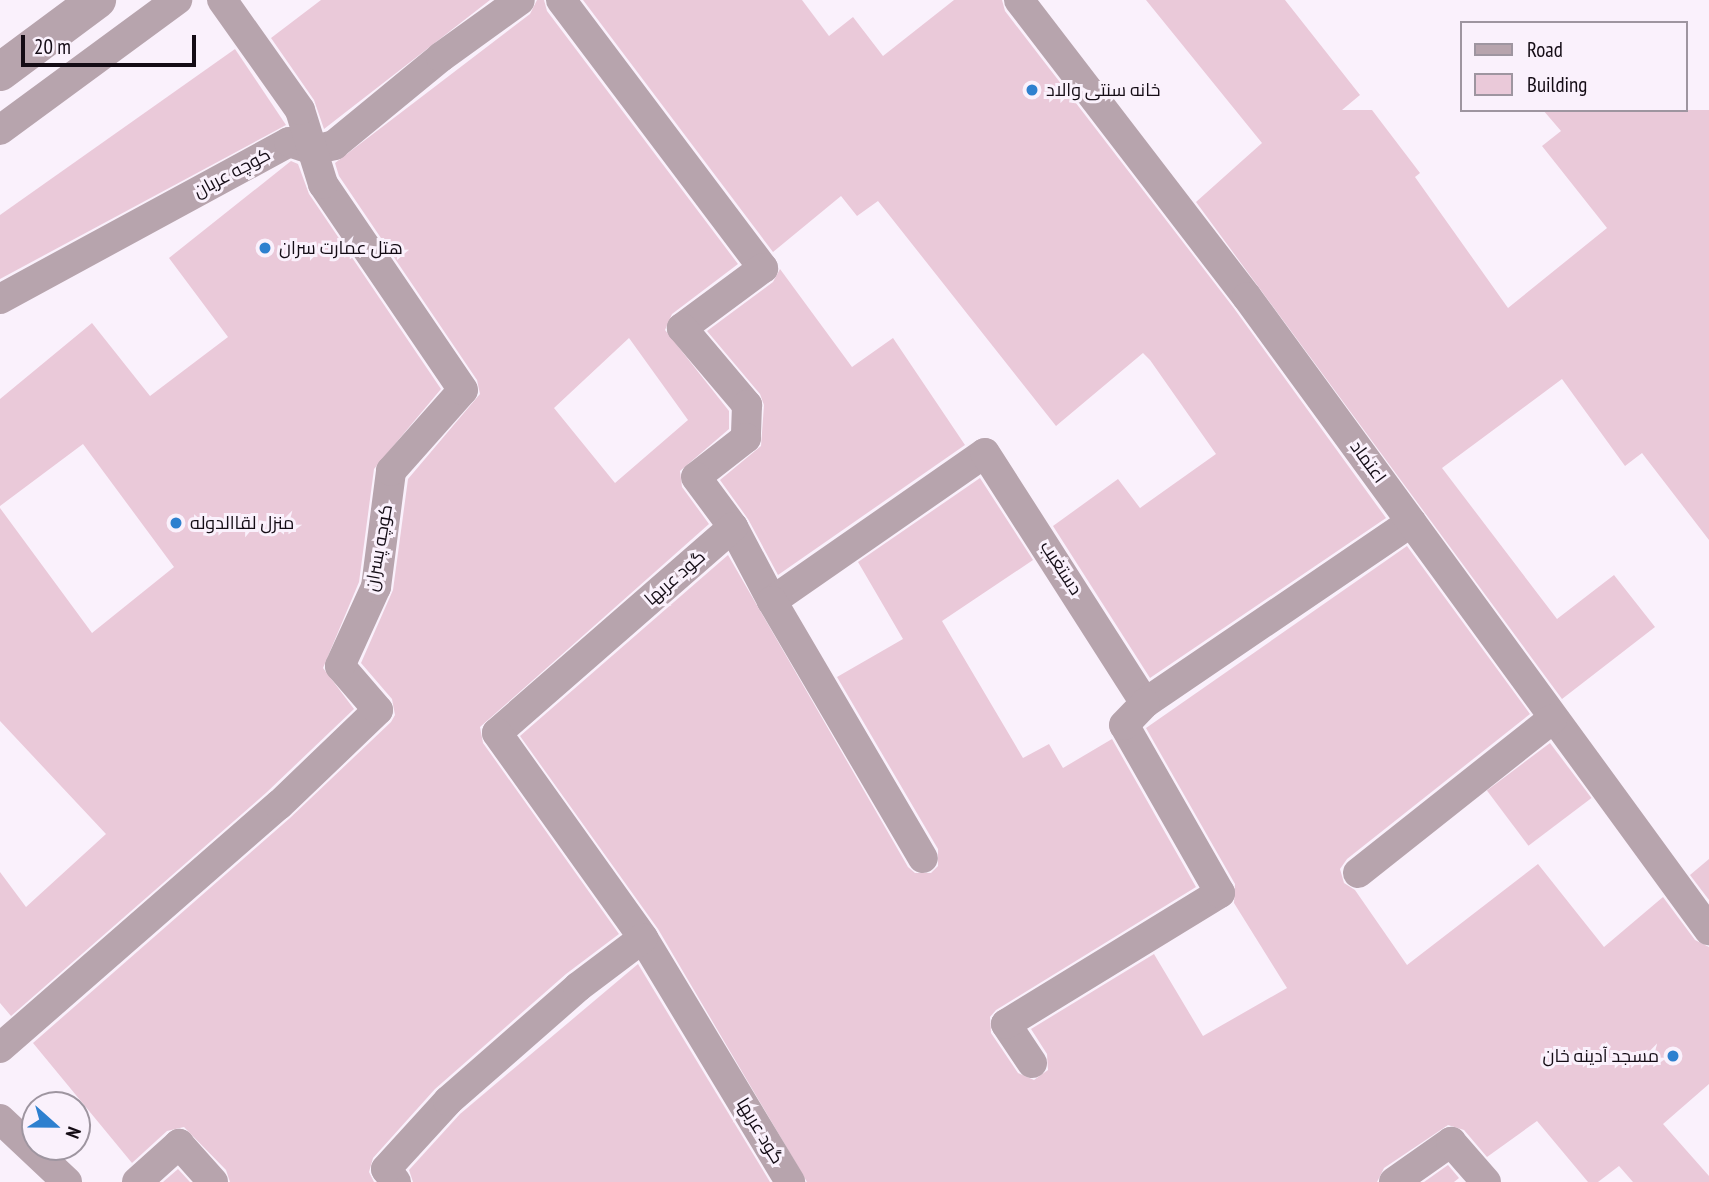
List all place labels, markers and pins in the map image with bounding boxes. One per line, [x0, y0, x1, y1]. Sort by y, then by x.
place label: خانه سنتی والاد [1046, 79, 1160, 101]
marker: خانه سنتی والاد [1024, 82, 1040, 98]
place label: هتل عمارت سران [279, 237, 403, 259]
marker: هتل عمارت سران [257, 240, 273, 256]
place label: منزل لقاالدوله [190, 512, 294, 534]
marker: منزل لقاالدوله [168, 515, 184, 531]
place label: مسجد آدینه خان [1543, 1045, 1659, 1067]
marker: مسجد آدینه خان [1665, 1048, 1681, 1064]

